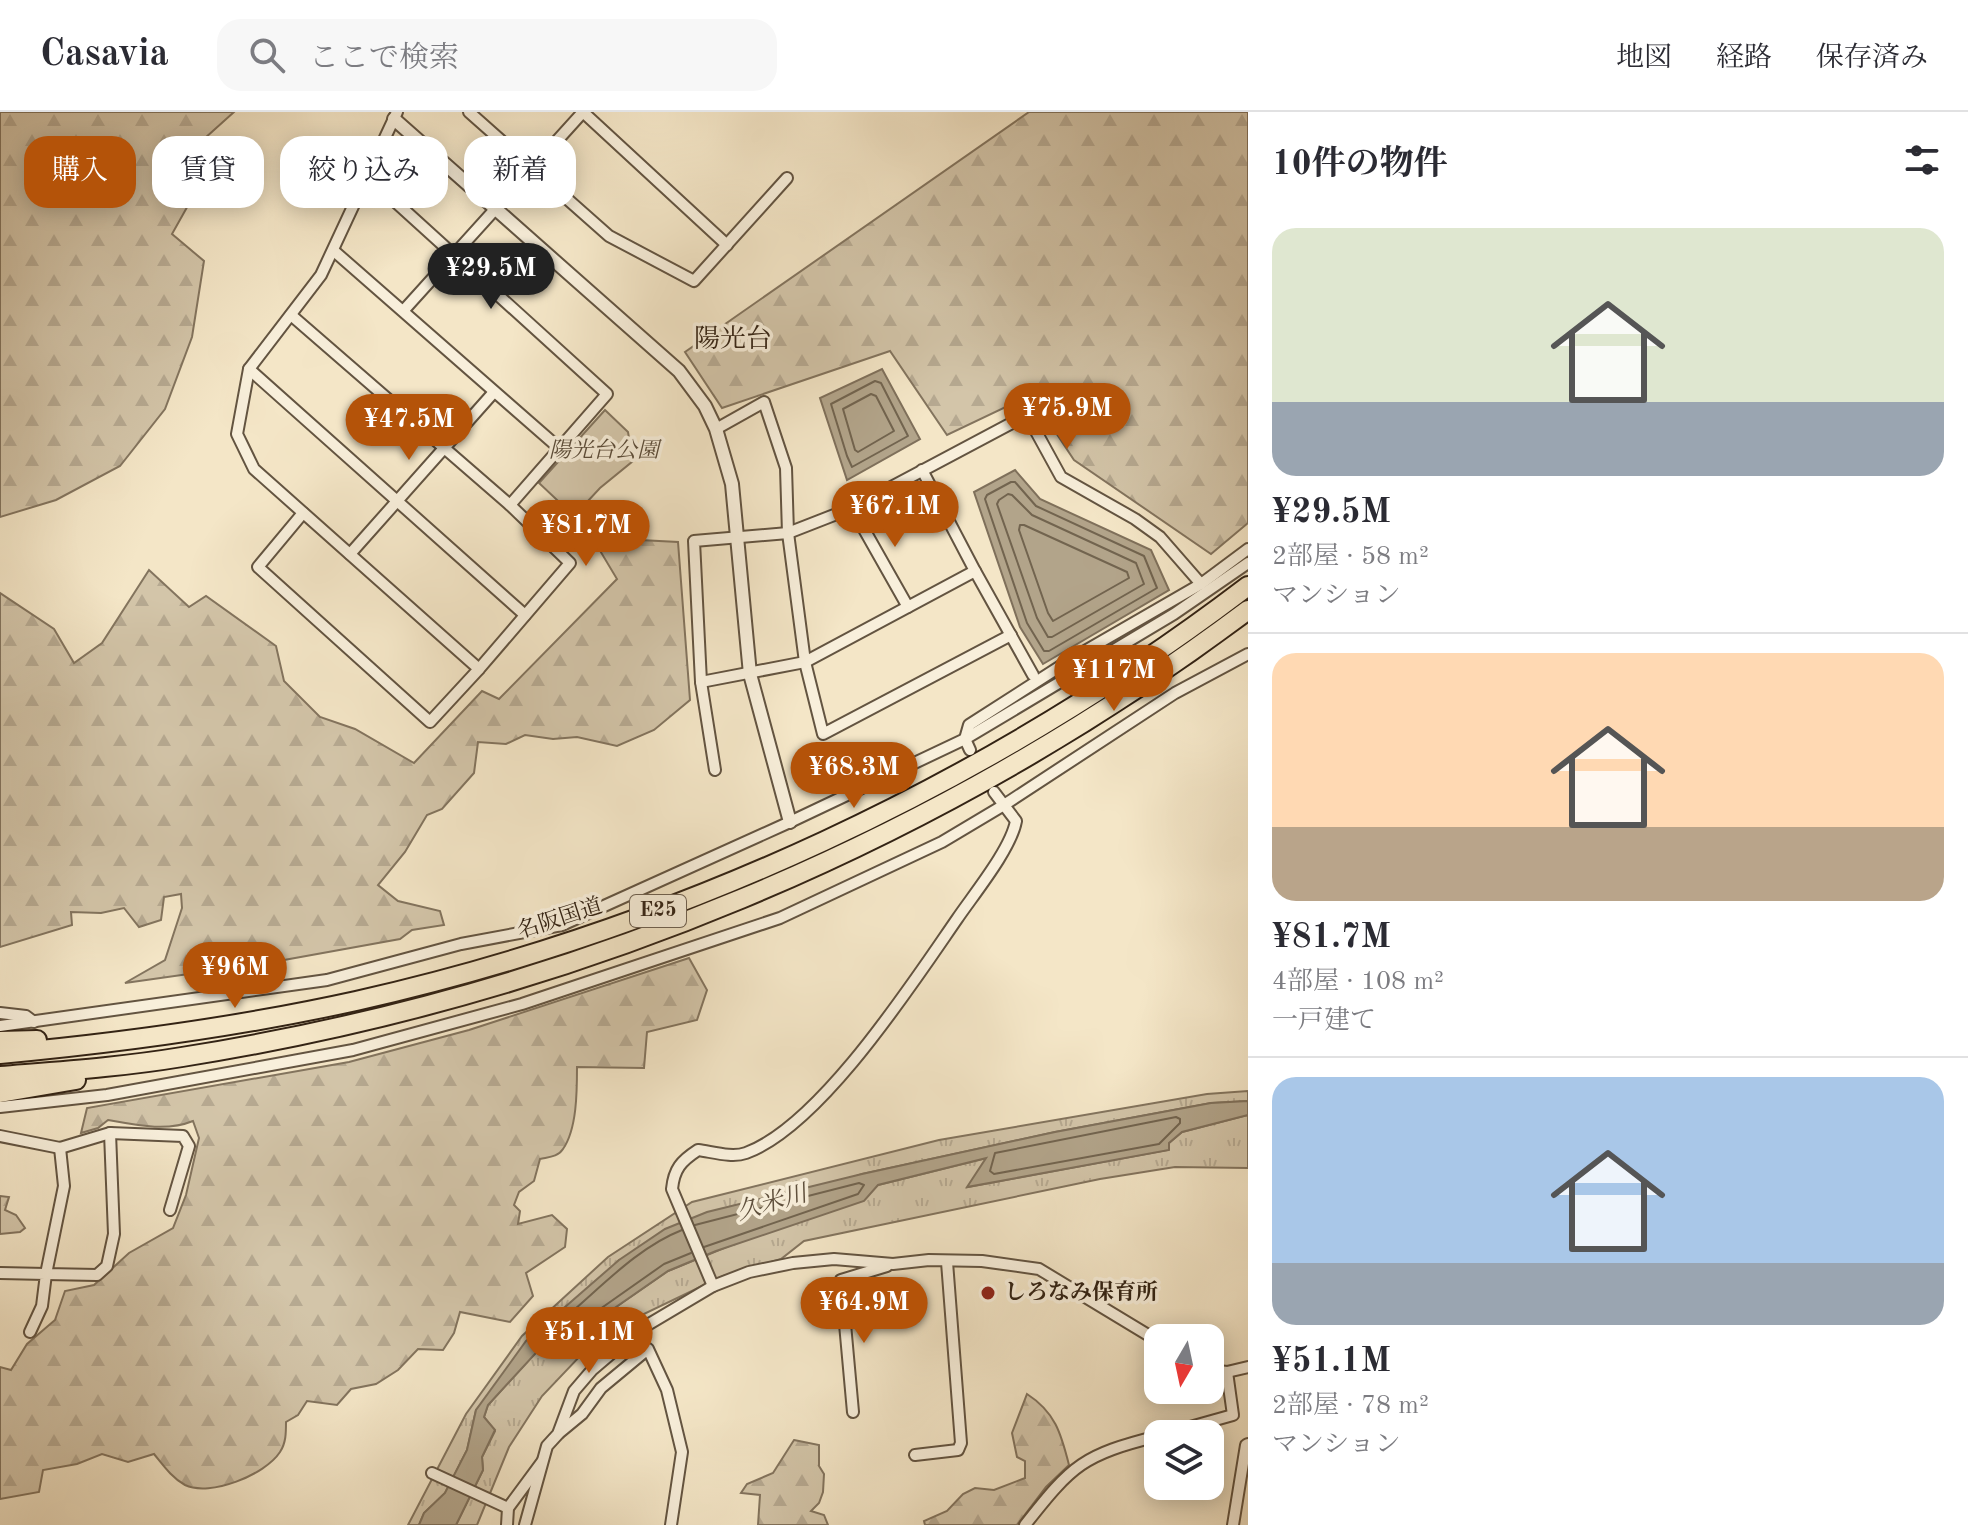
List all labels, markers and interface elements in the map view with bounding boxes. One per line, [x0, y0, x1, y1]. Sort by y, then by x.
search box [217, 19, 777, 91]
icon: search [245, 33, 289, 77]
text: Casavia [40, 36, 169, 74]
text: ここで検索 [309, 44, 459, 74]
text: 地図 [1616, 45, 1672, 73]
text: 経路 [1716, 45, 1772, 73]
text: 保存済み [1816, 45, 1928, 73]
chip: 購入 [24, 136, 136, 208]
chip: 賃貸 [152, 136, 264, 208]
chip: 絞り込み [280, 136, 448, 208]
chip: 新着 [464, 136, 576, 208]
icon: filters [1900, 138, 1944, 182]
text: 10件の物件 [1272, 148, 1447, 182]
pin: ¥29.5M [426, 243, 556, 311]
text: ¥29.5M [446, 256, 536, 282]
icon: home [1536, 280, 1680, 424]
district label: 陽光台 [694, 324, 772, 353]
pin: ¥75.9M [1002, 383, 1132, 451]
pin: ¥47.5M [344, 394, 474, 462]
text: ¥75.9M [1022, 396, 1112, 422]
text: ¥47.5M [364, 407, 454, 433]
park label: 陽光台公園 [549, 438, 662, 462]
pin: ¥67.1M [830, 481, 960, 549]
text: ¥67.1M [850, 494, 940, 520]
text: ¥29.5M [1272, 496, 1391, 530]
pin: ¥81.7M [521, 500, 651, 568]
text: ¥81.7M [541, 513, 631, 539]
text: 2部屋 · 58 m² [1272, 544, 1429, 570]
text: マンション [1272, 583, 1401, 609]
pin: ¥117M [1058, 645, 1170, 713]
text: ¥117M [1072, 658, 1156, 684]
icon: home [1536, 705, 1680, 849]
pin: ¥68.3M [789, 742, 919, 810]
text: ¥68.3M [809, 755, 899, 781]
street label: 名阪国道 [514, 893, 605, 943]
road number: E25 [630, 895, 686, 927]
text: ¥81.7M [1272, 921, 1391, 955]
pin: ¥96M [188, 942, 282, 1010]
text: ¥96M [201, 955, 269, 981]
text: 4部屋 · 108 m² [1272, 969, 1444, 995]
text: 一戸建て [1272, 1008, 1376, 1034]
icon: home [1536, 1129, 1680, 1273]
water label: 久米川 [733, 1179, 813, 1225]
pin: ¥64.9M [799, 1277, 929, 1345]
place label: しろなみ保育所 [1004, 1280, 1158, 1304]
marker: しろなみ保育所 [979, 1284, 997, 1302]
text: ¥64.9M [819, 1290, 909, 1316]
pin: ¥51.1M [524, 1307, 654, 1375]
text: ¥51.1M [544, 1320, 634, 1346]
north arrow [1144, 1324, 1224, 1404]
map controls [1144, 1324, 1224, 1500]
text: ¥51.1M [1272, 1345, 1391, 1379]
text: 2部屋 · 78 m² [1272, 1393, 1429, 1419]
button: layers [1144, 1420, 1224, 1500]
text: マンション [1272, 1432, 1401, 1458]

